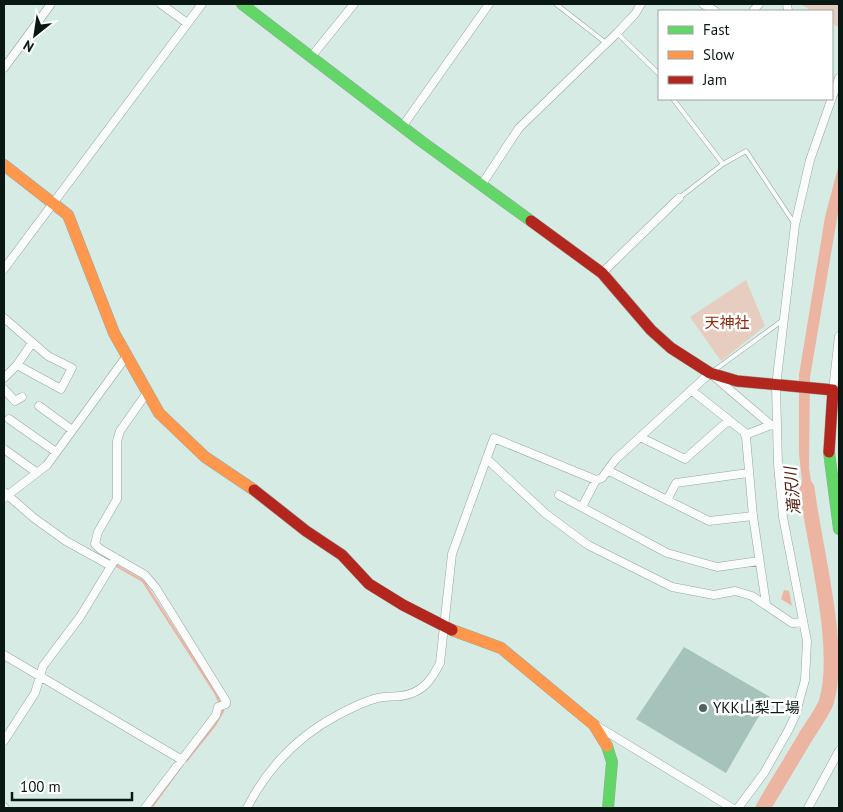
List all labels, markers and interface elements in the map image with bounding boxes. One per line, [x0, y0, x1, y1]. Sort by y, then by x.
north arrow [10, 10, 60, 60]
legend [658, 10, 833, 100]
text: Fast [703, 20, 730, 39]
text: N [20, 36, 37, 56]
text: Slow [703, 45, 734, 64]
text: Jam [702, 70, 727, 89]
park label: 天神社 [704, 313, 750, 332]
water label: 滝沢川 [780, 464, 804, 516]
place label: YKK山梨工場 [713, 698, 800, 717]
marker: YKK山梨工場 [697, 702, 709, 714]
scale bar [12, 770, 132, 802]
text: 100 m [20, 777, 61, 796]

